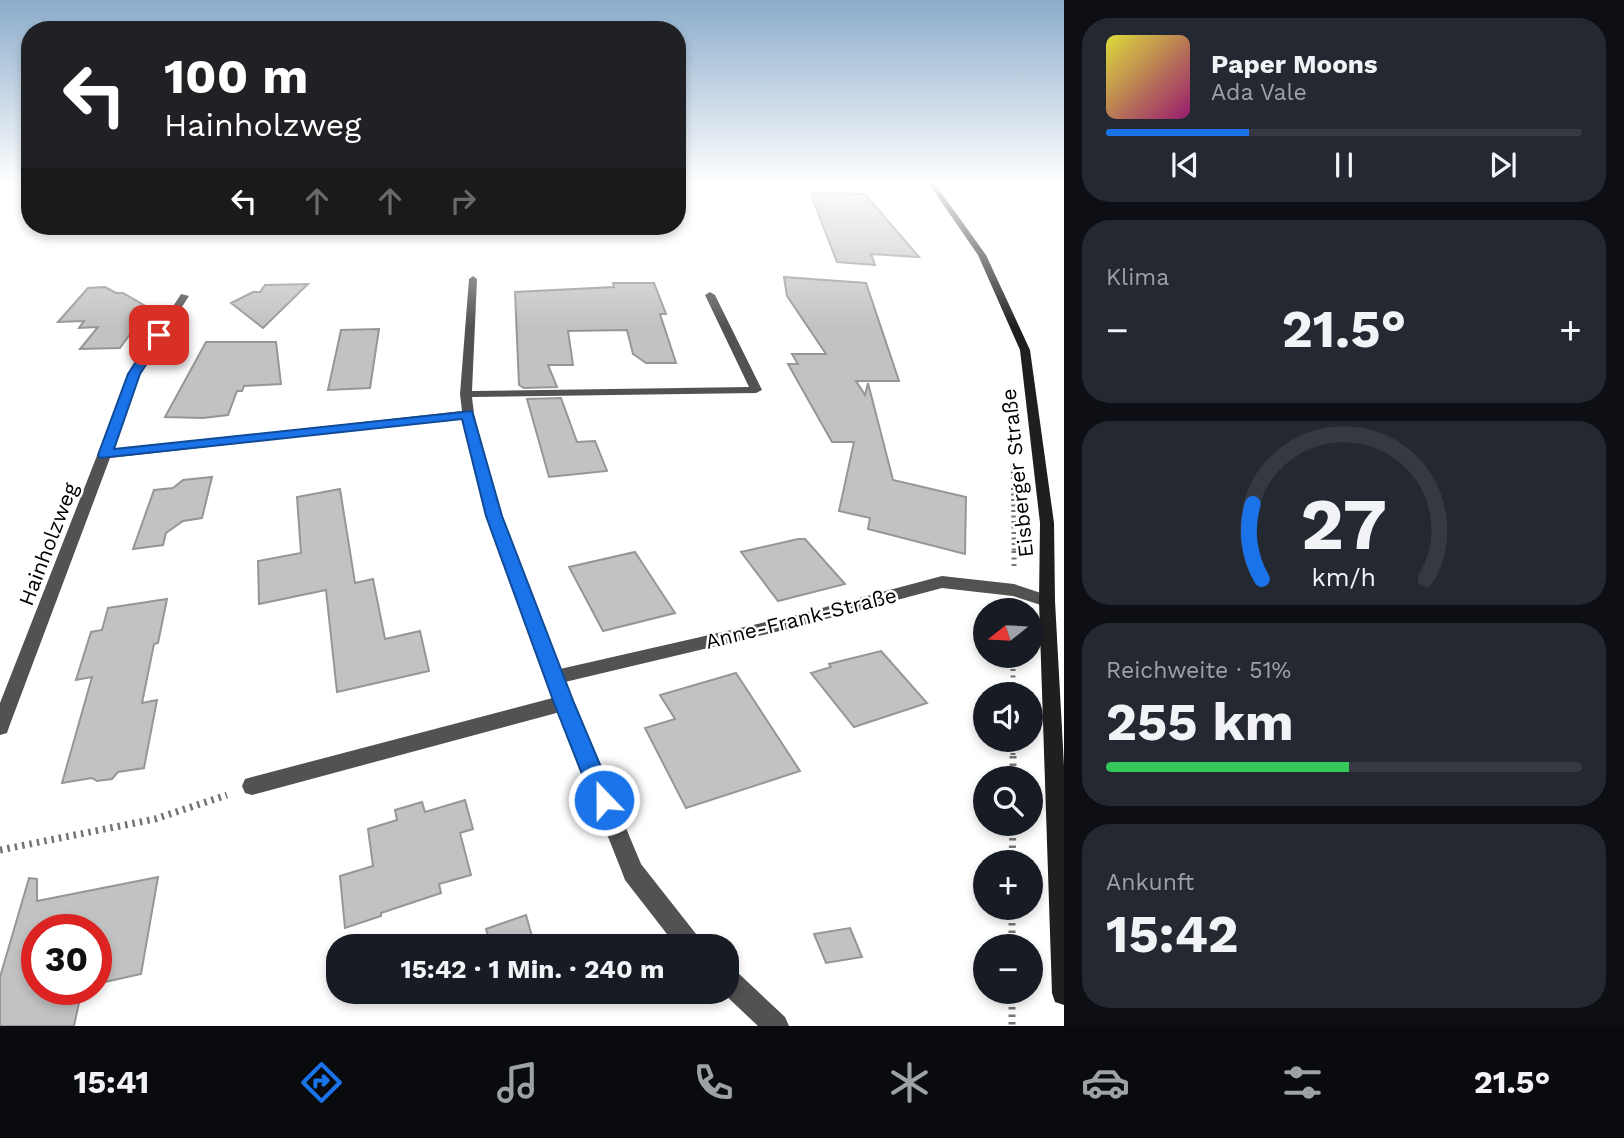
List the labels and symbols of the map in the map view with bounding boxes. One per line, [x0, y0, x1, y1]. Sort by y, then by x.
pin [129, 305, 189, 365]
street label: Eisberger Straße [996, 387, 1038, 559]
street label: Hainholzweg [13, 478, 83, 609]
street label: Anne-Frank-Straße [703, 582, 899, 654]
north arrow [973, 598, 1043, 668]
position arrow [567, 763, 641, 837]
speed limit sign: 30 [21, 914, 112, 1005]

